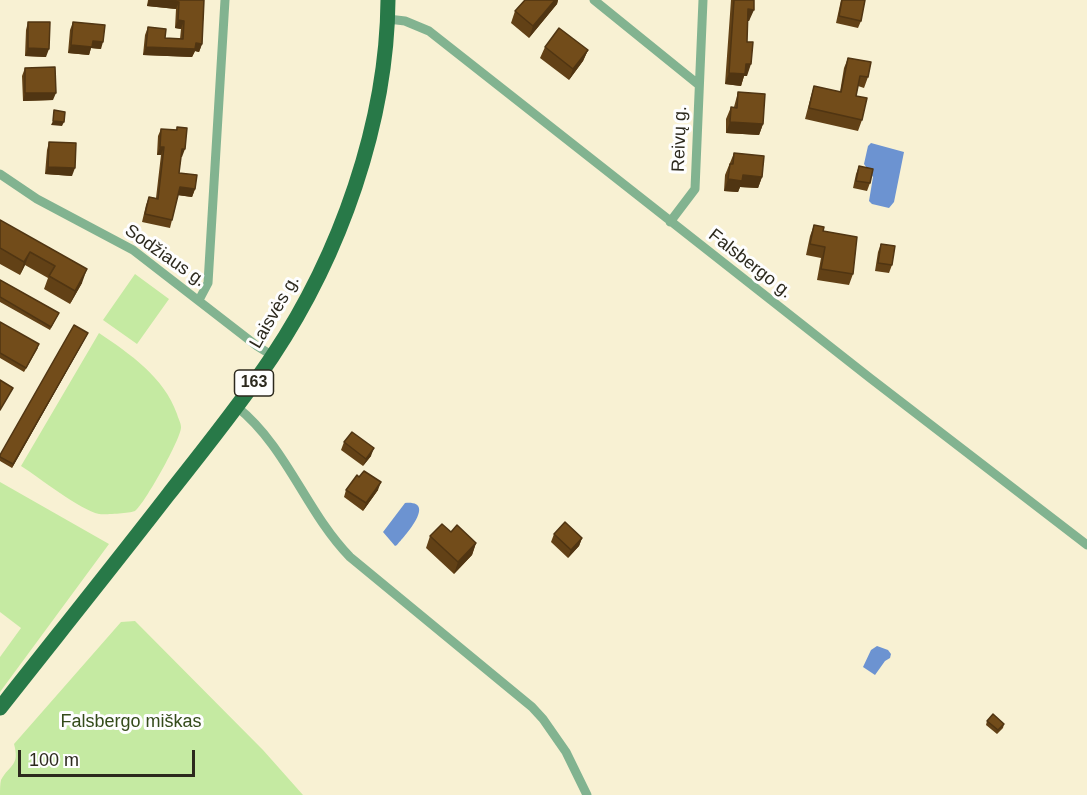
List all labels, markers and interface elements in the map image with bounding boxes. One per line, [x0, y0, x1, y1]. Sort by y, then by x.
street label: Reivų g. [668, 106, 692, 172]
street label: Sodžiaus g. [120, 220, 210, 292]
street label: Falsbergo g. [704, 225, 796, 303]
street label: Laisvės g. [245, 272, 305, 352]
road number: 163 [234, 370, 274, 396]
park label: Falsbergo miškas [60, 711, 202, 733]
scale bar [21, 738, 198, 776]
text: 100 m [29, 750, 79, 770]

